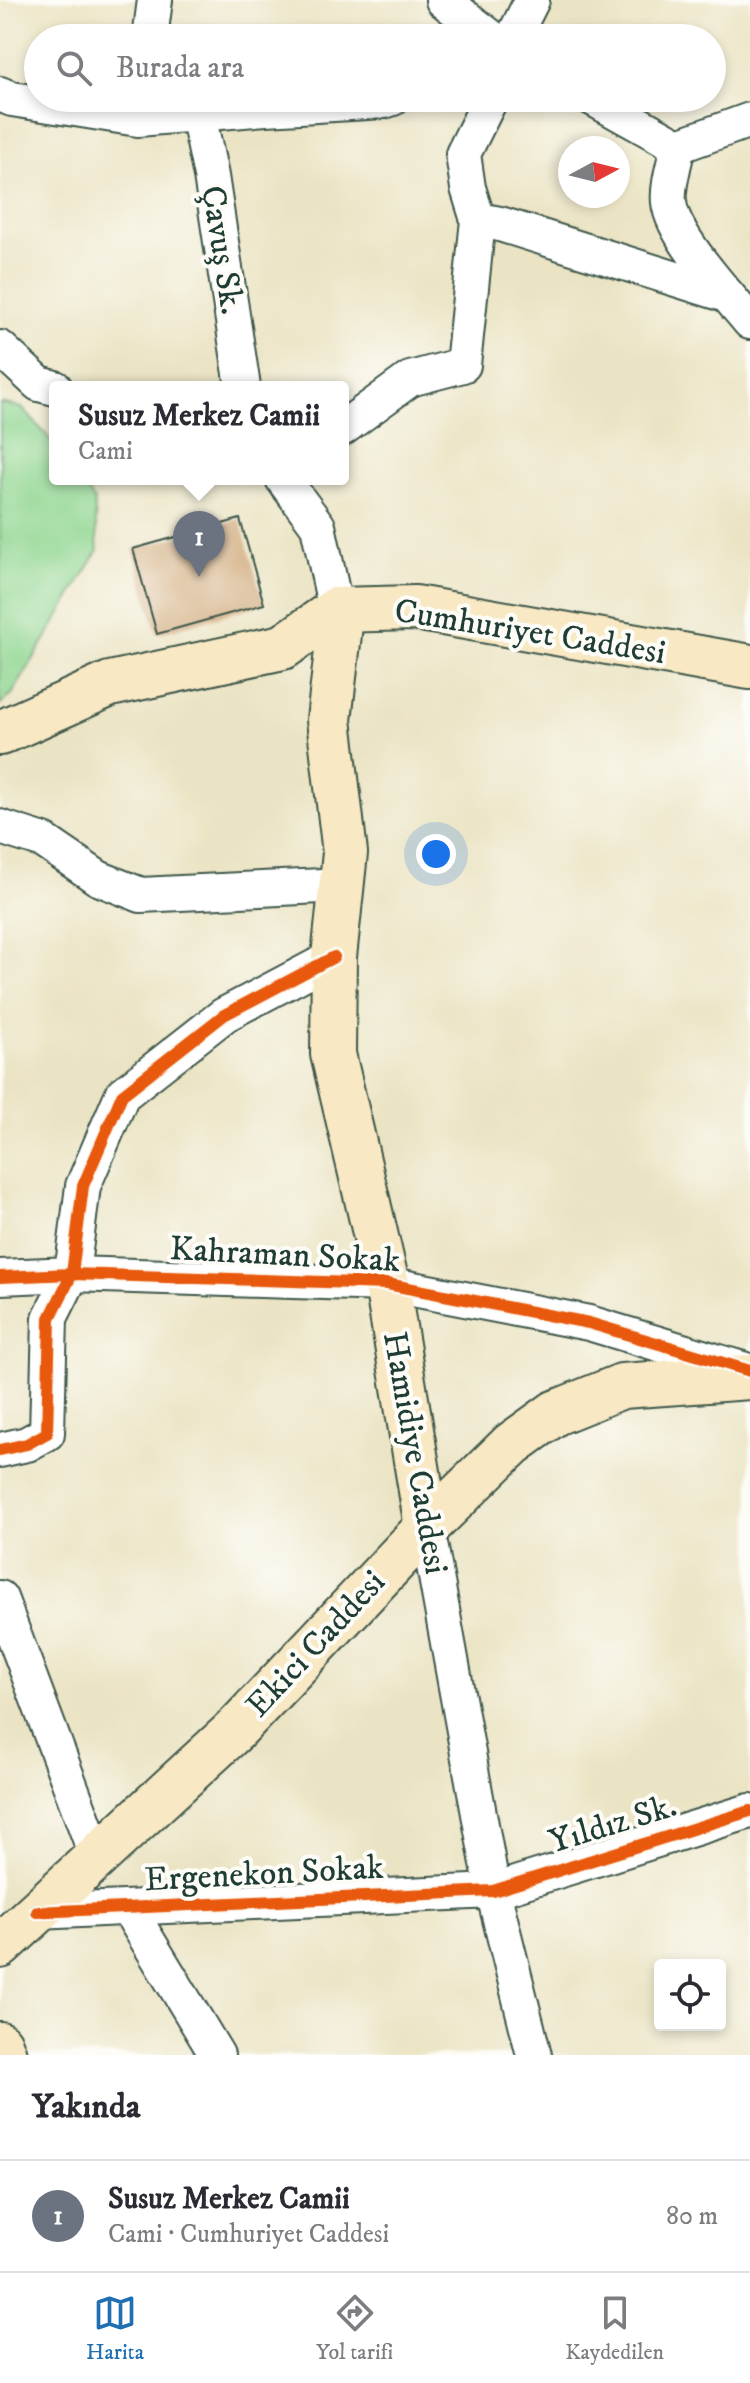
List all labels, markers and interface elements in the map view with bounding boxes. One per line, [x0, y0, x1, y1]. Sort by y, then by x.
search box [24, 24, 726, 112]
icon: search [52, 46, 96, 90]
text: Burada ara [116, 50, 244, 87]
north arrow [558, 136, 630, 208]
street label: Çavuş Sk. [191, 183, 253, 317]
popup [49, 381, 349, 485]
text: Susuz Merkez Camii [78, 398, 320, 435]
text: Cami [78, 435, 133, 468]
pin: 1 [173, 511, 225, 577]
street label: Cumhuriyet Caddesi [392, 590, 668, 674]
your location [416, 834, 456, 874]
street label: Kahraman Sokak [169, 1228, 401, 1282]
street label: Hamidiye Caddesi [373, 1328, 457, 1578]
street label: Ekici Caddesi [237, 1562, 395, 1726]
street label: Yıldız Sk. [544, 1785, 682, 1863]
street label: Ergenekon Sokak [143, 1847, 385, 1901]
map controls [654, 1959, 726, 2031]
button: locate [654, 1959, 726, 2031]
text: Yakında [32, 2086, 140, 2128]
text: Susuz Merkez Camii [108, 2181, 350, 2218]
text: 1 [53, 2200, 63, 2233]
text: 80 m [666, 2200, 718, 2233]
text: Cami · Cumhuriyet Caddesi [108, 2218, 389, 2251]
tab: Harita [86, 2291, 144, 2366]
tab: Yol tarifi [316, 2291, 393, 2366]
tab: Kaydedilen [565, 2291, 664, 2366]

